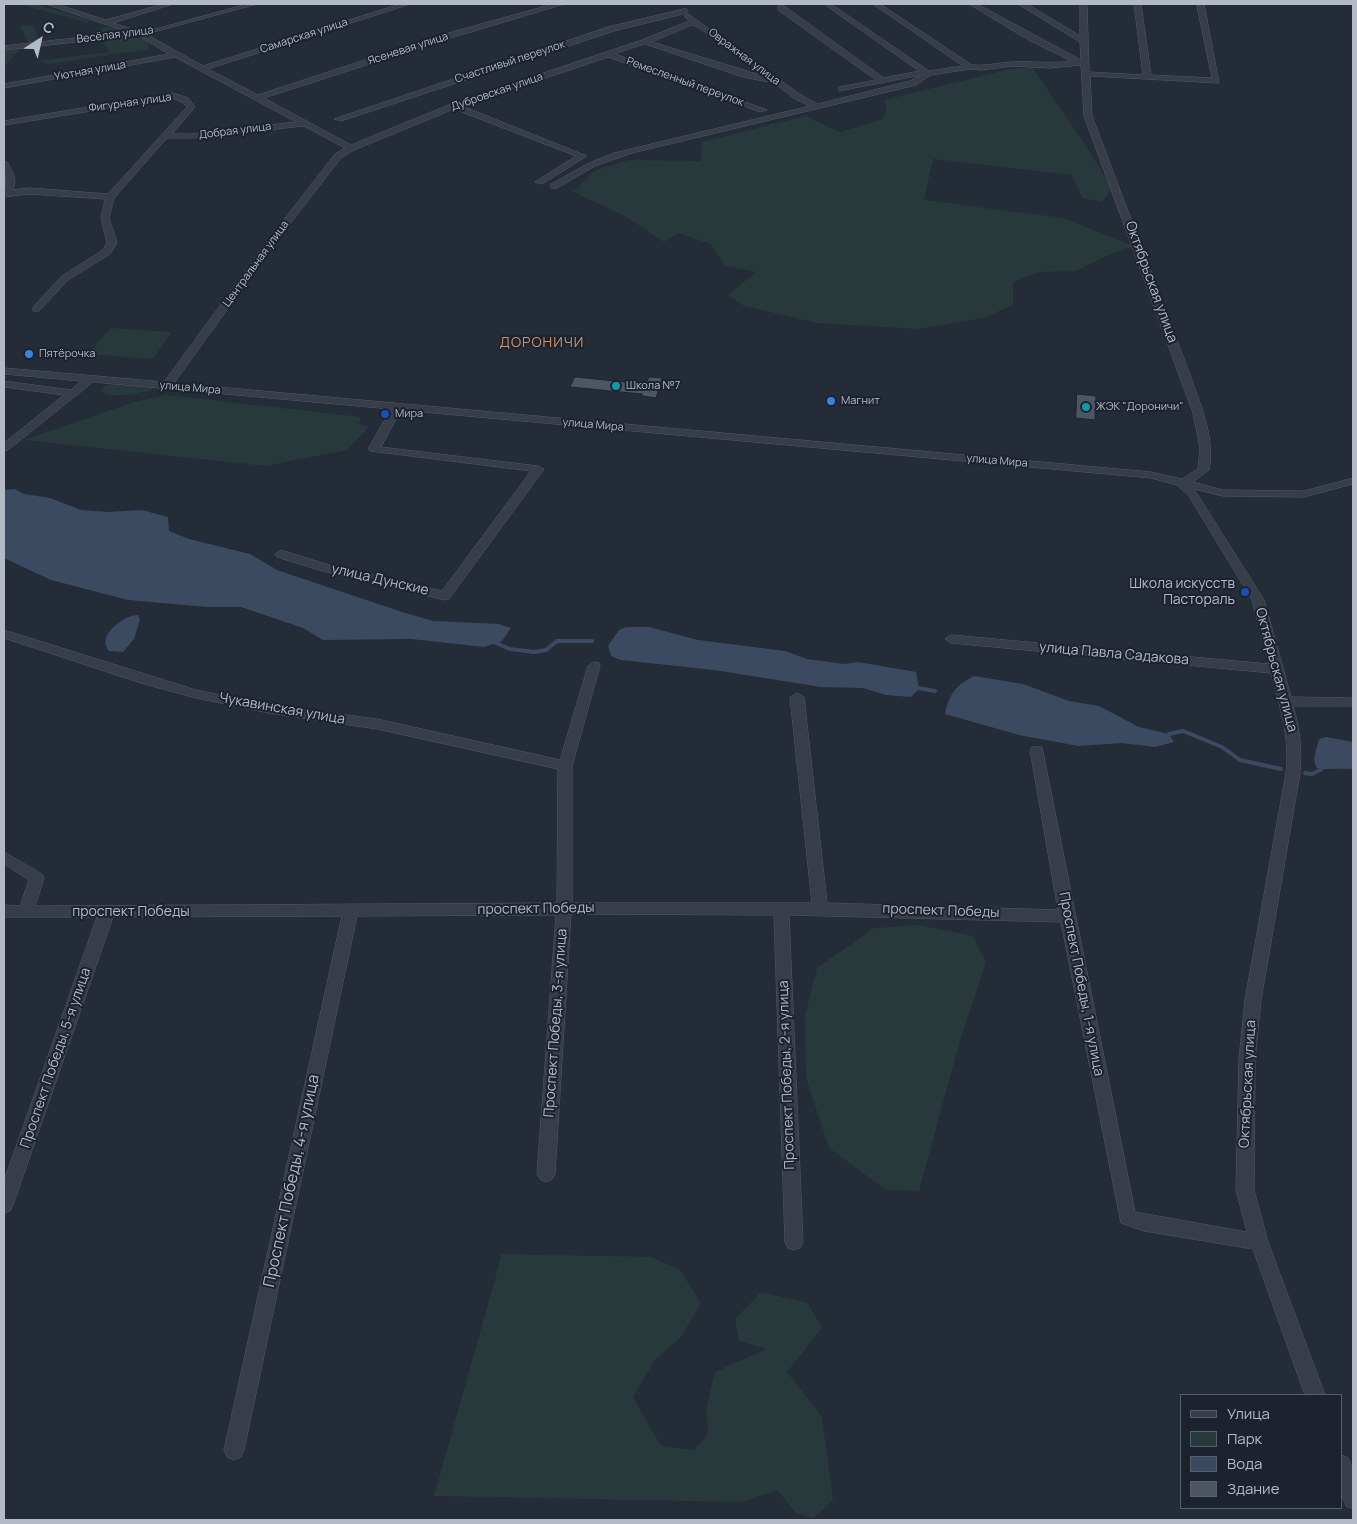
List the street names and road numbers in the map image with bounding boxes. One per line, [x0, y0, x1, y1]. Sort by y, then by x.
street label: Самарская улица [259, 16, 349, 56]
street label: Весёлая улица [76, 24, 154, 46]
street label: Овражная улица [706, 26, 782, 88]
street label: Ясеневая улица [366, 30, 450, 68]
street label: Счастливый переулок [453, 38, 567, 86]
street label: Ремесленный переулок [625, 55, 745, 109]
street label: Уютная улица [53, 58, 127, 84]
street label: Дубровская улица [449, 70, 545, 114]
street label: Фигурная улица [88, 91, 172, 115]
street label: Добрая улица [198, 120, 272, 142]
street label: Центральная улица [220, 218, 292, 310]
street label: Октябрьская улица [1121, 219, 1181, 345]
street label: улица Мира [159, 379, 221, 397]
street label: улица Мира [562, 416, 624, 434]
street label: улица Мира [966, 452, 1028, 470]
street label: улица Дунские [330, 561, 430, 599]
street label: Октябрьская улица [1251, 606, 1301, 734]
street label: улица Павла Садакова [1038, 639, 1190, 669]
street label: Чукавинская улица [218, 690, 346, 728]
street label: Проспект Победы, 1-я улица [1055, 891, 1107, 1077]
street label: проспект Победы [477, 900, 595, 918]
street label: проспект Победы [882, 901, 1000, 921]
street label: проспект Победы [72, 904, 190, 920]
street label: Проспект Победы, 3-я улица [541, 928, 571, 1118]
street label: Проспект Победы, 5-я улица [17, 966, 95, 1150]
street label: Проспект Победы, 2-я улица [775, 980, 799, 1170]
street label: Октябрьская улица [1236, 1020, 1260, 1148]
street label: Проспект Победы, 4-я улица [260, 1073, 324, 1289]

